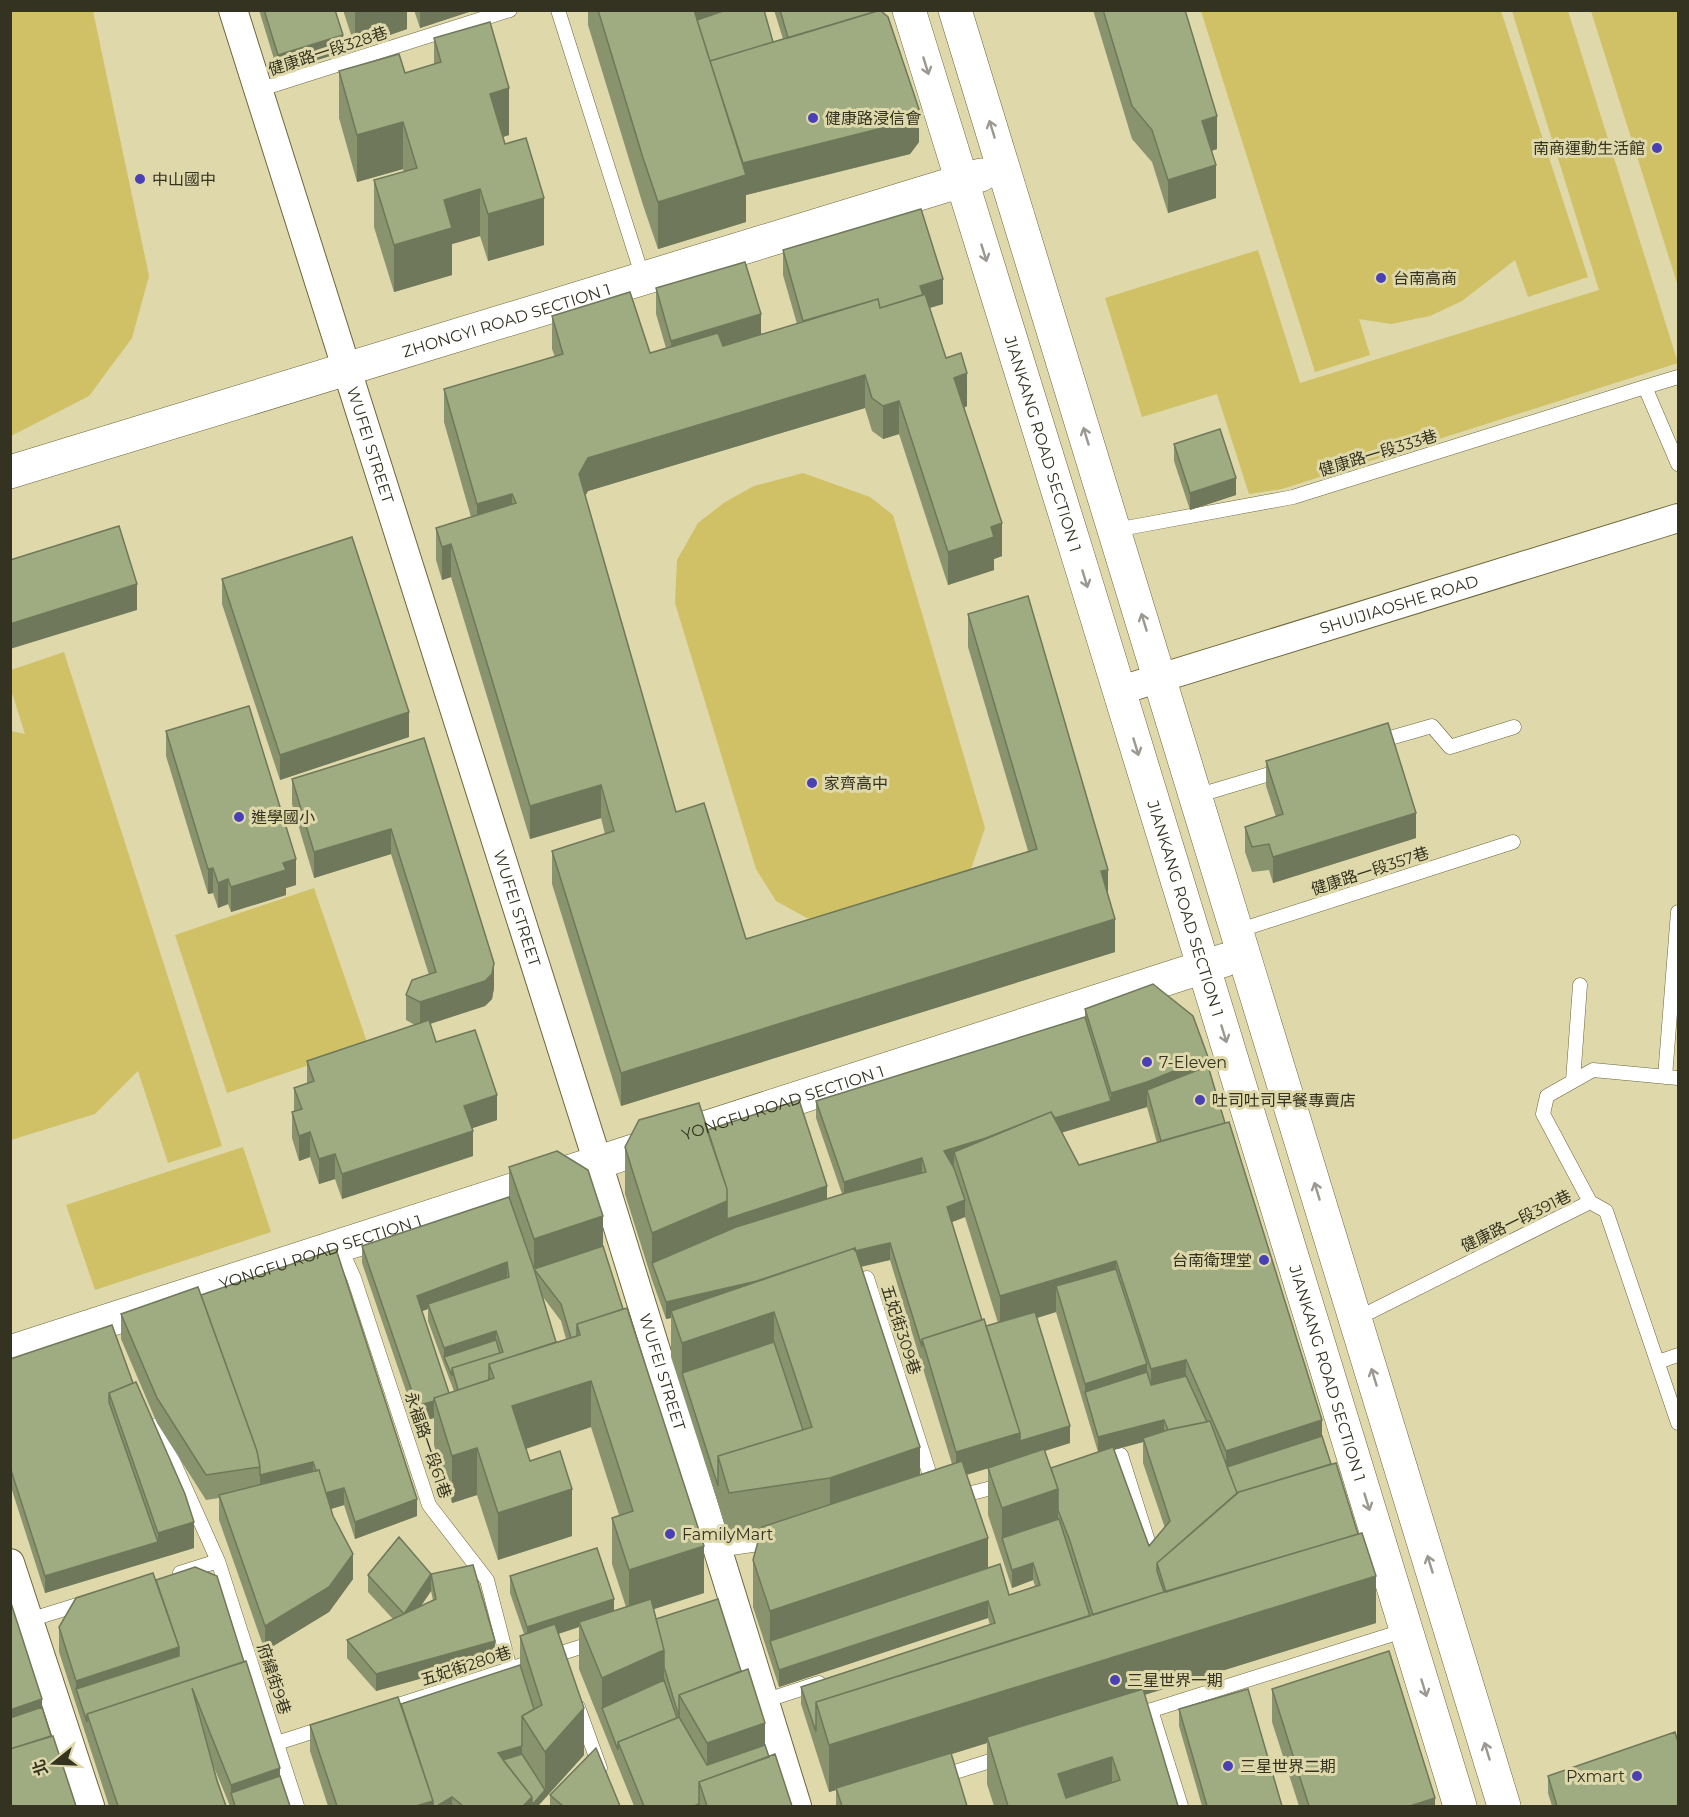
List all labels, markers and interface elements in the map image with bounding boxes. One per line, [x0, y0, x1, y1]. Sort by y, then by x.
street label: 健康路一段328巷 [266, 23, 390, 79]
one-way arrow [921, 56, 932, 75]
place label: 健康路浸信會 [825, 109, 921, 128]
marker: 健康路浸信會 [806, 111, 820, 125]
one-way arrow [986, 120, 997, 139]
place label: 南商運動生活館 [1533, 139, 1645, 158]
marker: 南商運動生活館 [1650, 141, 1664, 155]
place label: 中山國中 [152, 170, 216, 189]
marker: 中山國中 [133, 172, 147, 186]
one-way arrow [979, 243, 990, 262]
place label: 台南高商 [1393, 269, 1457, 288]
marker: 台南高商 [1374, 271, 1388, 285]
street label: ZHONGYI ROAD SECTION 1 [400, 279, 613, 361]
street label: JIANKANG ROAD SECTION 1 [1001, 332, 1086, 554]
street label: WUFEI STREET [343, 384, 398, 506]
street label: 健康路一段333巷 [1316, 426, 1440, 480]
one-way arrow [1080, 427, 1091, 446]
one-way arrow [1080, 569, 1091, 588]
street label: SHUIJIAOSHE ROAD [1317, 571, 1481, 638]
one-way arrow [1137, 613, 1148, 632]
one-way arrow [1131, 737, 1142, 756]
place label: 家齊高中 [824, 774, 888, 793]
marker: 家齊高中 [805, 776, 819, 790]
street label: JIANKANG ROAD SECTION 1 [1143, 797, 1228, 1019]
place label: 進學國小 [251, 808, 315, 827]
marker: 進學國小 [232, 810, 246, 824]
street label: 健康路一段357巷 [1309, 843, 1431, 899]
street label: WUFEI STREET [490, 847, 545, 970]
one-way arrow [1219, 1024, 1230, 1043]
place label: 7-Eleven [1159, 1053, 1227, 1072]
marker: 7-Eleven [1140, 1055, 1154, 1069]
street label: YONGFU ROAD SECTION 1 [679, 1061, 886, 1144]
place label: 吐司吐司早餐專賣店 [1212, 1091, 1356, 1110]
marker: 吐司吐司早餐專賣店 [1193, 1093, 1207, 1107]
one-way arrow [1311, 1182, 1322, 1201]
street label: 健康路一段391巷 [1458, 1186, 1574, 1256]
street label: YONGFU ROAD SECTION 1 [217, 1210, 424, 1293]
place label: 台南衛理堂 [1172, 1251, 1252, 1270]
marker: 台南衛理堂 [1257, 1253, 1271, 1267]
street label: JIANKANG ROAD SECTION 1 [1285, 1262, 1370, 1484]
street label: 五妃街309巷 [878, 1283, 924, 1377]
street label: WUFEI STREET [636, 1311, 690, 1433]
one-way arrow [1367, 1368, 1378, 1387]
street label: 永福路一段61巷 [401, 1389, 455, 1501]
one-way arrow [1362, 1492, 1373, 1511]
place label: FamilyMart [682, 1525, 774, 1544]
marker: FamilyMart [663, 1527, 677, 1541]
one-way arrow [1424, 1555, 1435, 1574]
street label: 府緯街9巷 [254, 1641, 294, 1717]
street label: 五妃街280巷 [418, 1642, 514, 1690]
place label: 三星世界一期 [1127, 1671, 1223, 1690]
marker: 三星世界一期 [1108, 1673, 1122, 1687]
one-way arrow [1419, 1678, 1430, 1697]
north arrow [24, 1733, 84, 1793]
one-way arrow [1481, 1741, 1492, 1760]
text: 北 [29, 1757, 52, 1778]
place label: 三星世界二期 [1240, 1757, 1336, 1776]
marker: 三星世界二期 [1221, 1759, 1235, 1773]
place label: Pxmart [1566, 1767, 1625, 1786]
marker: Pxmart [1630, 1769, 1644, 1783]

